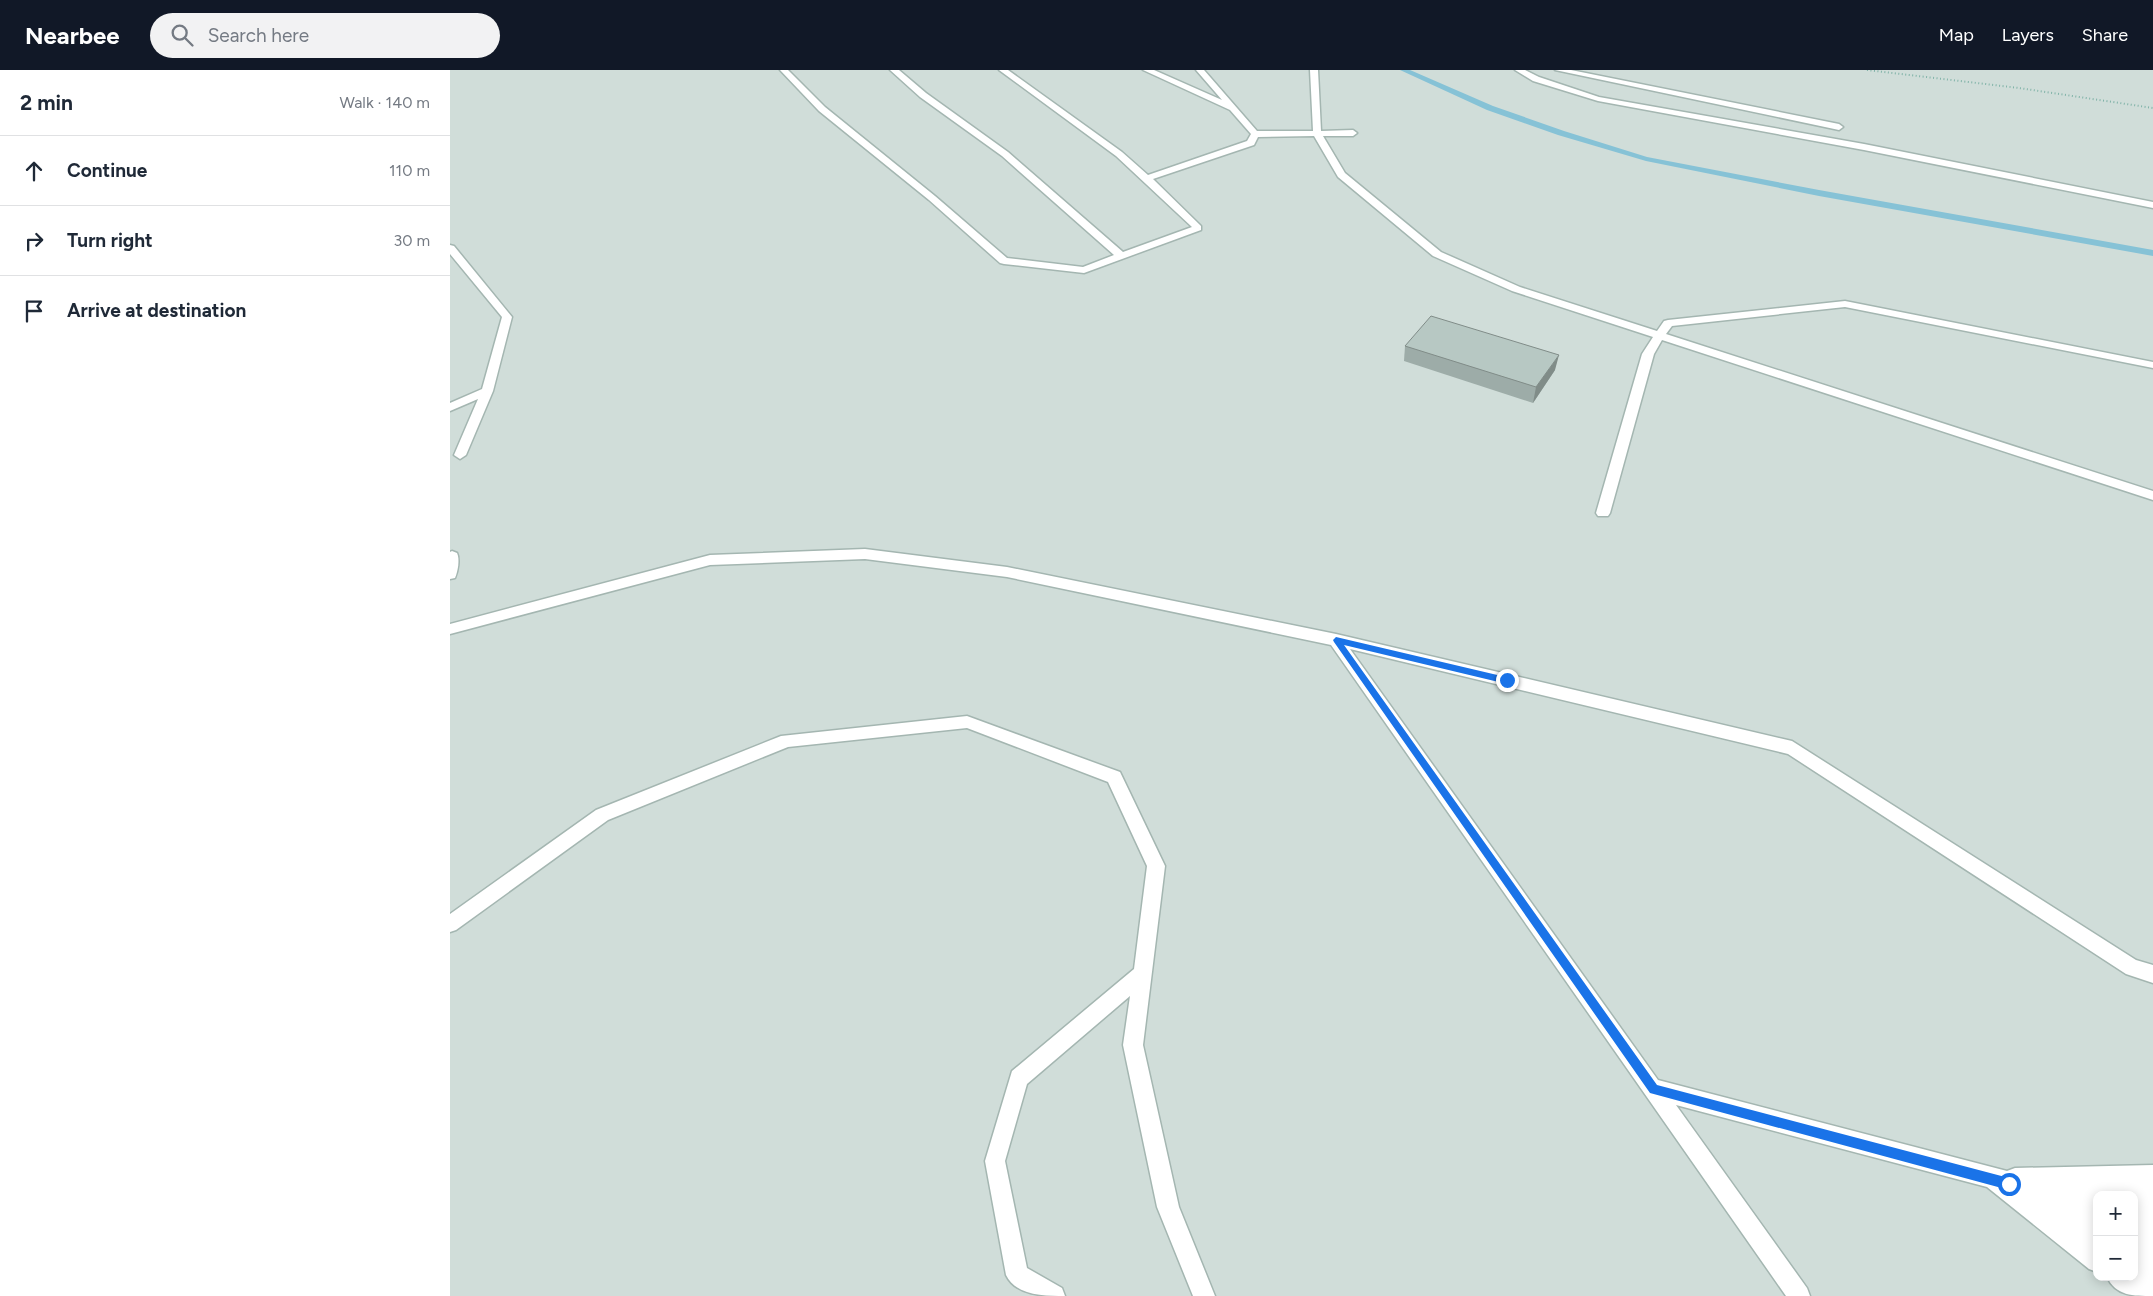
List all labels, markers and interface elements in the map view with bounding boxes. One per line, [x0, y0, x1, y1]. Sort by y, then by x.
search box [150, 13, 500, 58]
text: Nearbee [25, 21, 120, 50]
icon: search [168, 21, 196, 49]
text: Search here [208, 24, 309, 47]
text: Map [1939, 24, 1974, 46]
text: Layers [2002, 24, 2054, 46]
text: Share [2082, 24, 2128, 46]
text: 2 min [20, 90, 73, 115]
text: Walk · 140 m [340, 93, 430, 112]
icon: ahead [20, 157, 48, 185]
text: Continue [67, 159, 147, 182]
text: 110 m [389, 161, 430, 180]
icon: right [20, 227, 48, 255]
text: Turn right [67, 229, 153, 252]
text: 30 m [393, 231, 430, 250]
icon: arrive [20, 297, 48, 325]
text: Arrive at destination [67, 299, 246, 322]
route end [1496, 669, 1519, 692]
route start [1998, 1173, 2021, 1196]
map controls [2093, 1191, 2138, 1281]
button: + [2093, 1191, 2138, 1236]
button: − [2093, 1236, 2138, 1281]

